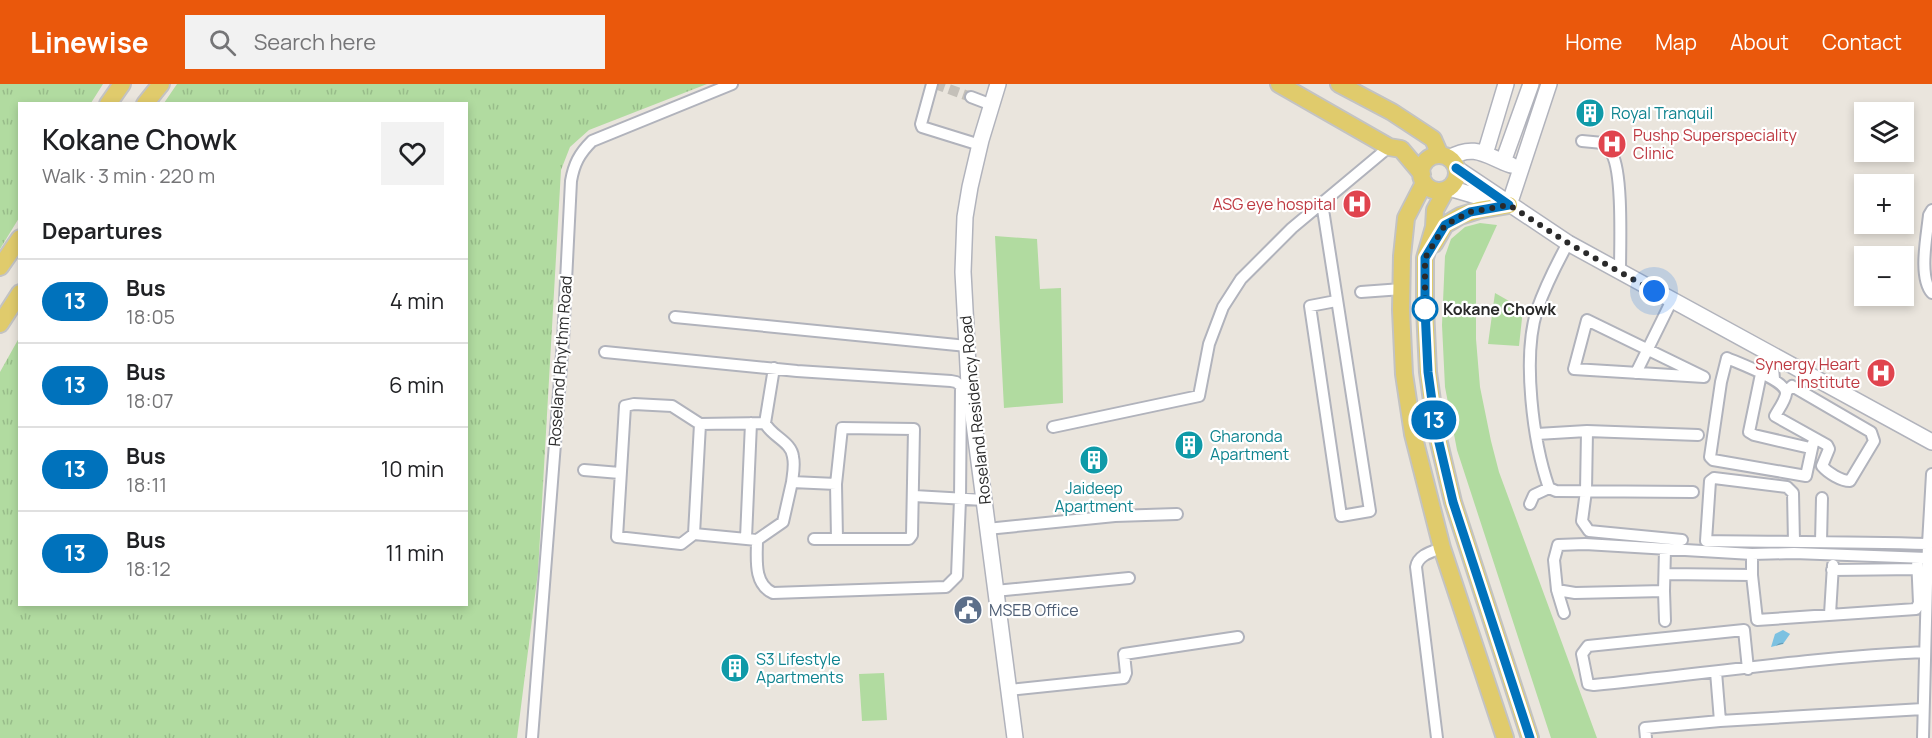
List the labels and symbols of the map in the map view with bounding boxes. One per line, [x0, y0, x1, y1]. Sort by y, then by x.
building icon: Royal Tranquil [1574, 97, 1606, 129]
place label: Royal Tranquil [1611, 102, 1713, 124]
place label: Pushp Superspeciality Clinic [1633, 124, 1797, 164]
hospital icon: Pushp Superspeciality Clinic [1596, 128, 1628, 160]
hospital icon: ASG eye hospital [1341, 188, 1373, 220]
place label: ASG eye hospital [1212, 193, 1336, 215]
street label: Roseland Rhythm Road [543, 275, 577, 447]
your location [1639, 276, 1669, 306]
marker: Kokane Chowk [1412, 296, 1438, 322]
place label: Kokane Chowk [1443, 298, 1556, 320]
street label: Roseland Residency Road [954, 315, 996, 505]
place label: Synergy Heart Institute [1755, 353, 1860, 393]
hospital icon: Synergy Heart Institute [1865, 357, 1897, 389]
line badge: 13 [1407, 400, 1461, 440]
place label: Gharonda Apartment [1210, 425, 1289, 465]
building icon: Gharonda Apartment [1173, 429, 1205, 461]
building icon: Jaideep Apartment [1078, 444, 1110, 476]
place label: Jaideep Apartment [1054, 477, 1134, 517]
public building icon: MSEB Office [952, 594, 984, 626]
place label: MSEB Office [989, 599, 1079, 621]
place label: S3 Lifestyle Apartments [756, 648, 844, 688]
building icon: S3 Lifestyle Apartments [719, 652, 751, 684]

